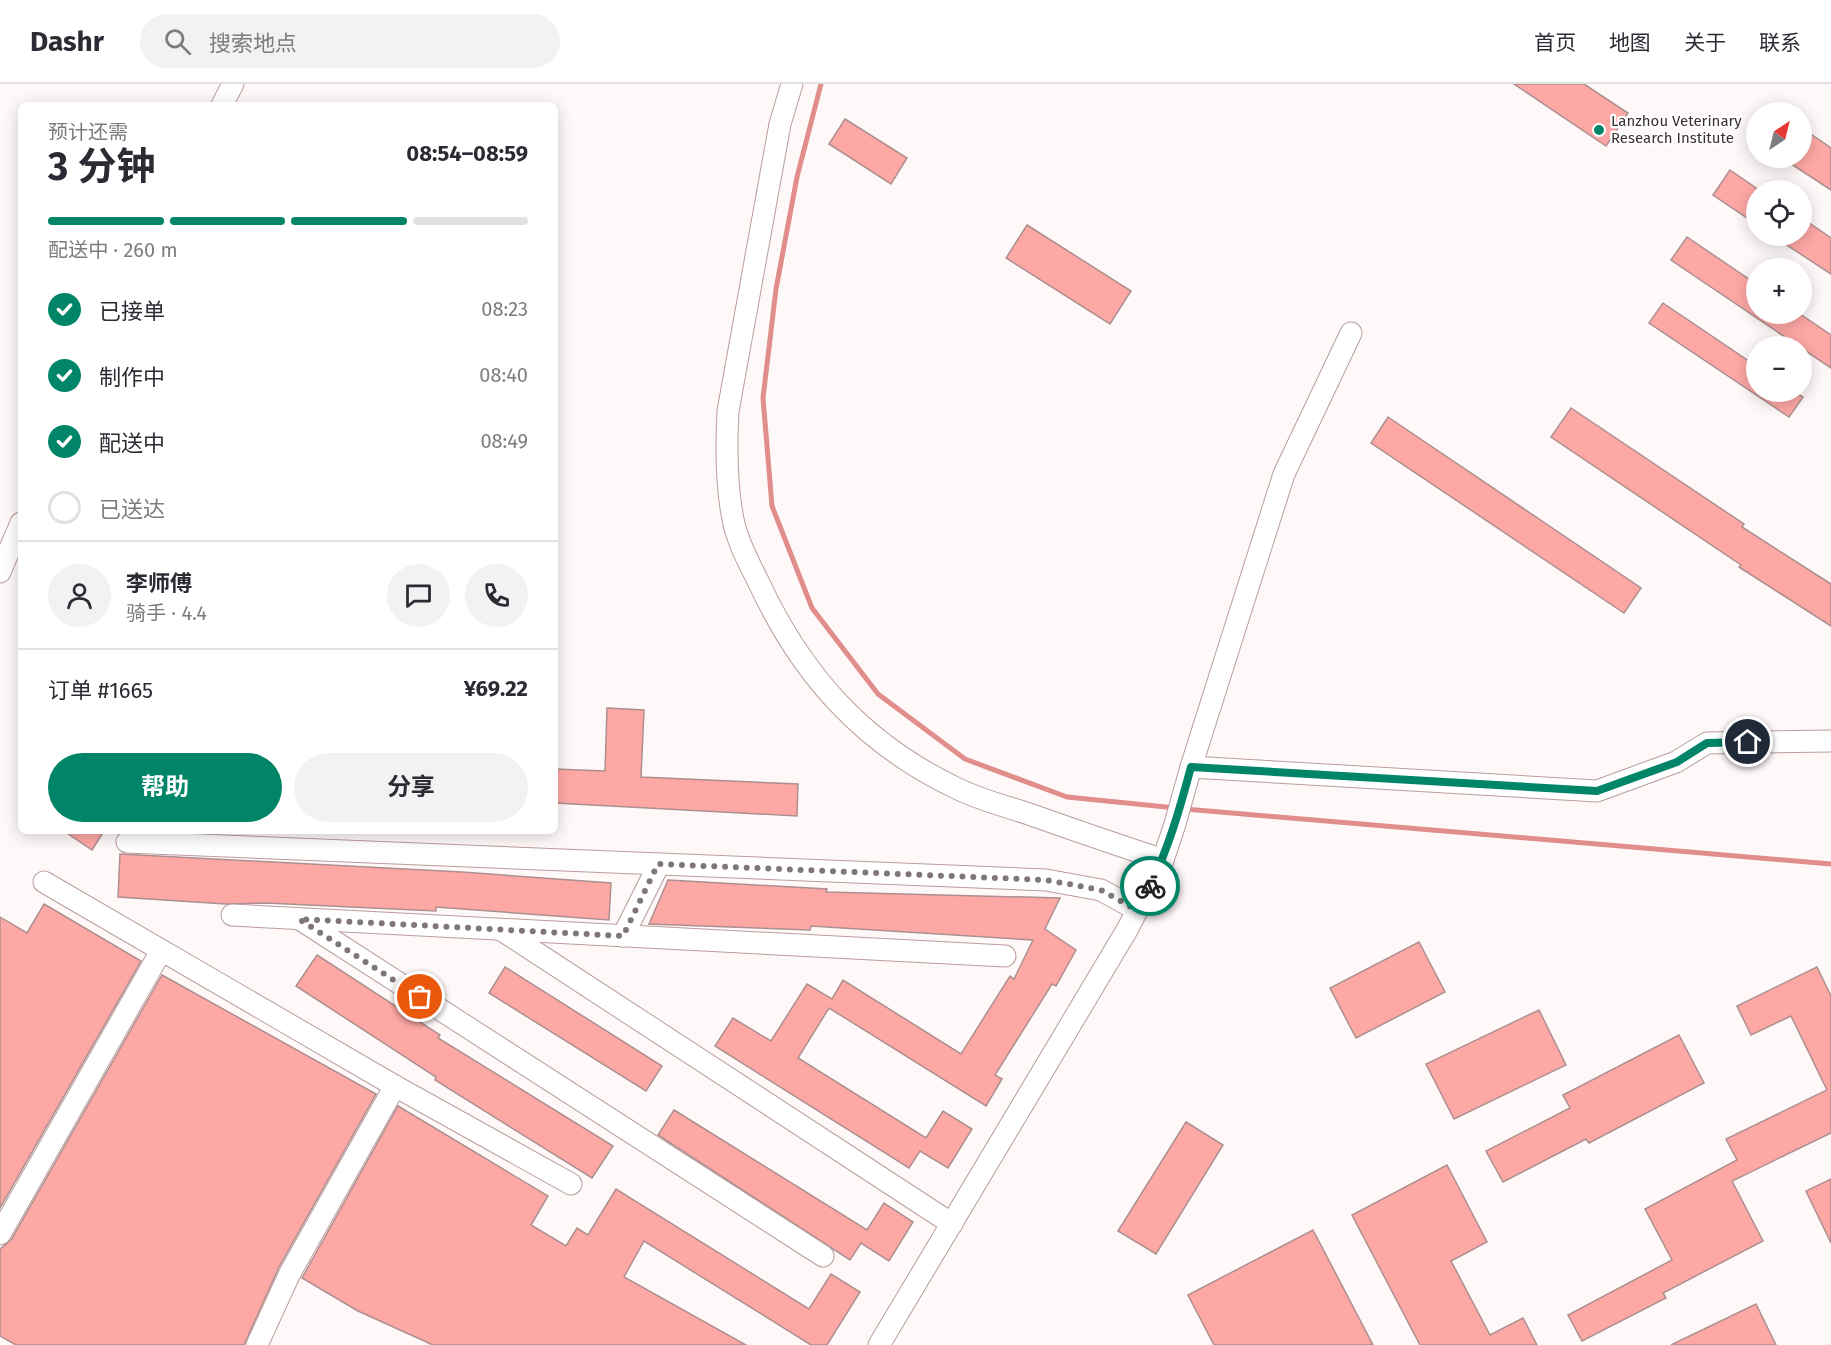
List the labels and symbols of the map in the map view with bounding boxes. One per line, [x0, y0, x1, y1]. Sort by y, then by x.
north arrow [1746, 102, 1812, 168]
place label: Lanzhou Veterinary Research Institute [1611, 112, 1742, 147]
marker: Lanzhou Veterinary Research Institute [1592, 123, 1606, 137]
pin [1722, 716, 1773, 767]
courier [1120, 856, 1180, 916]
pin [394, 971, 445, 1022]

